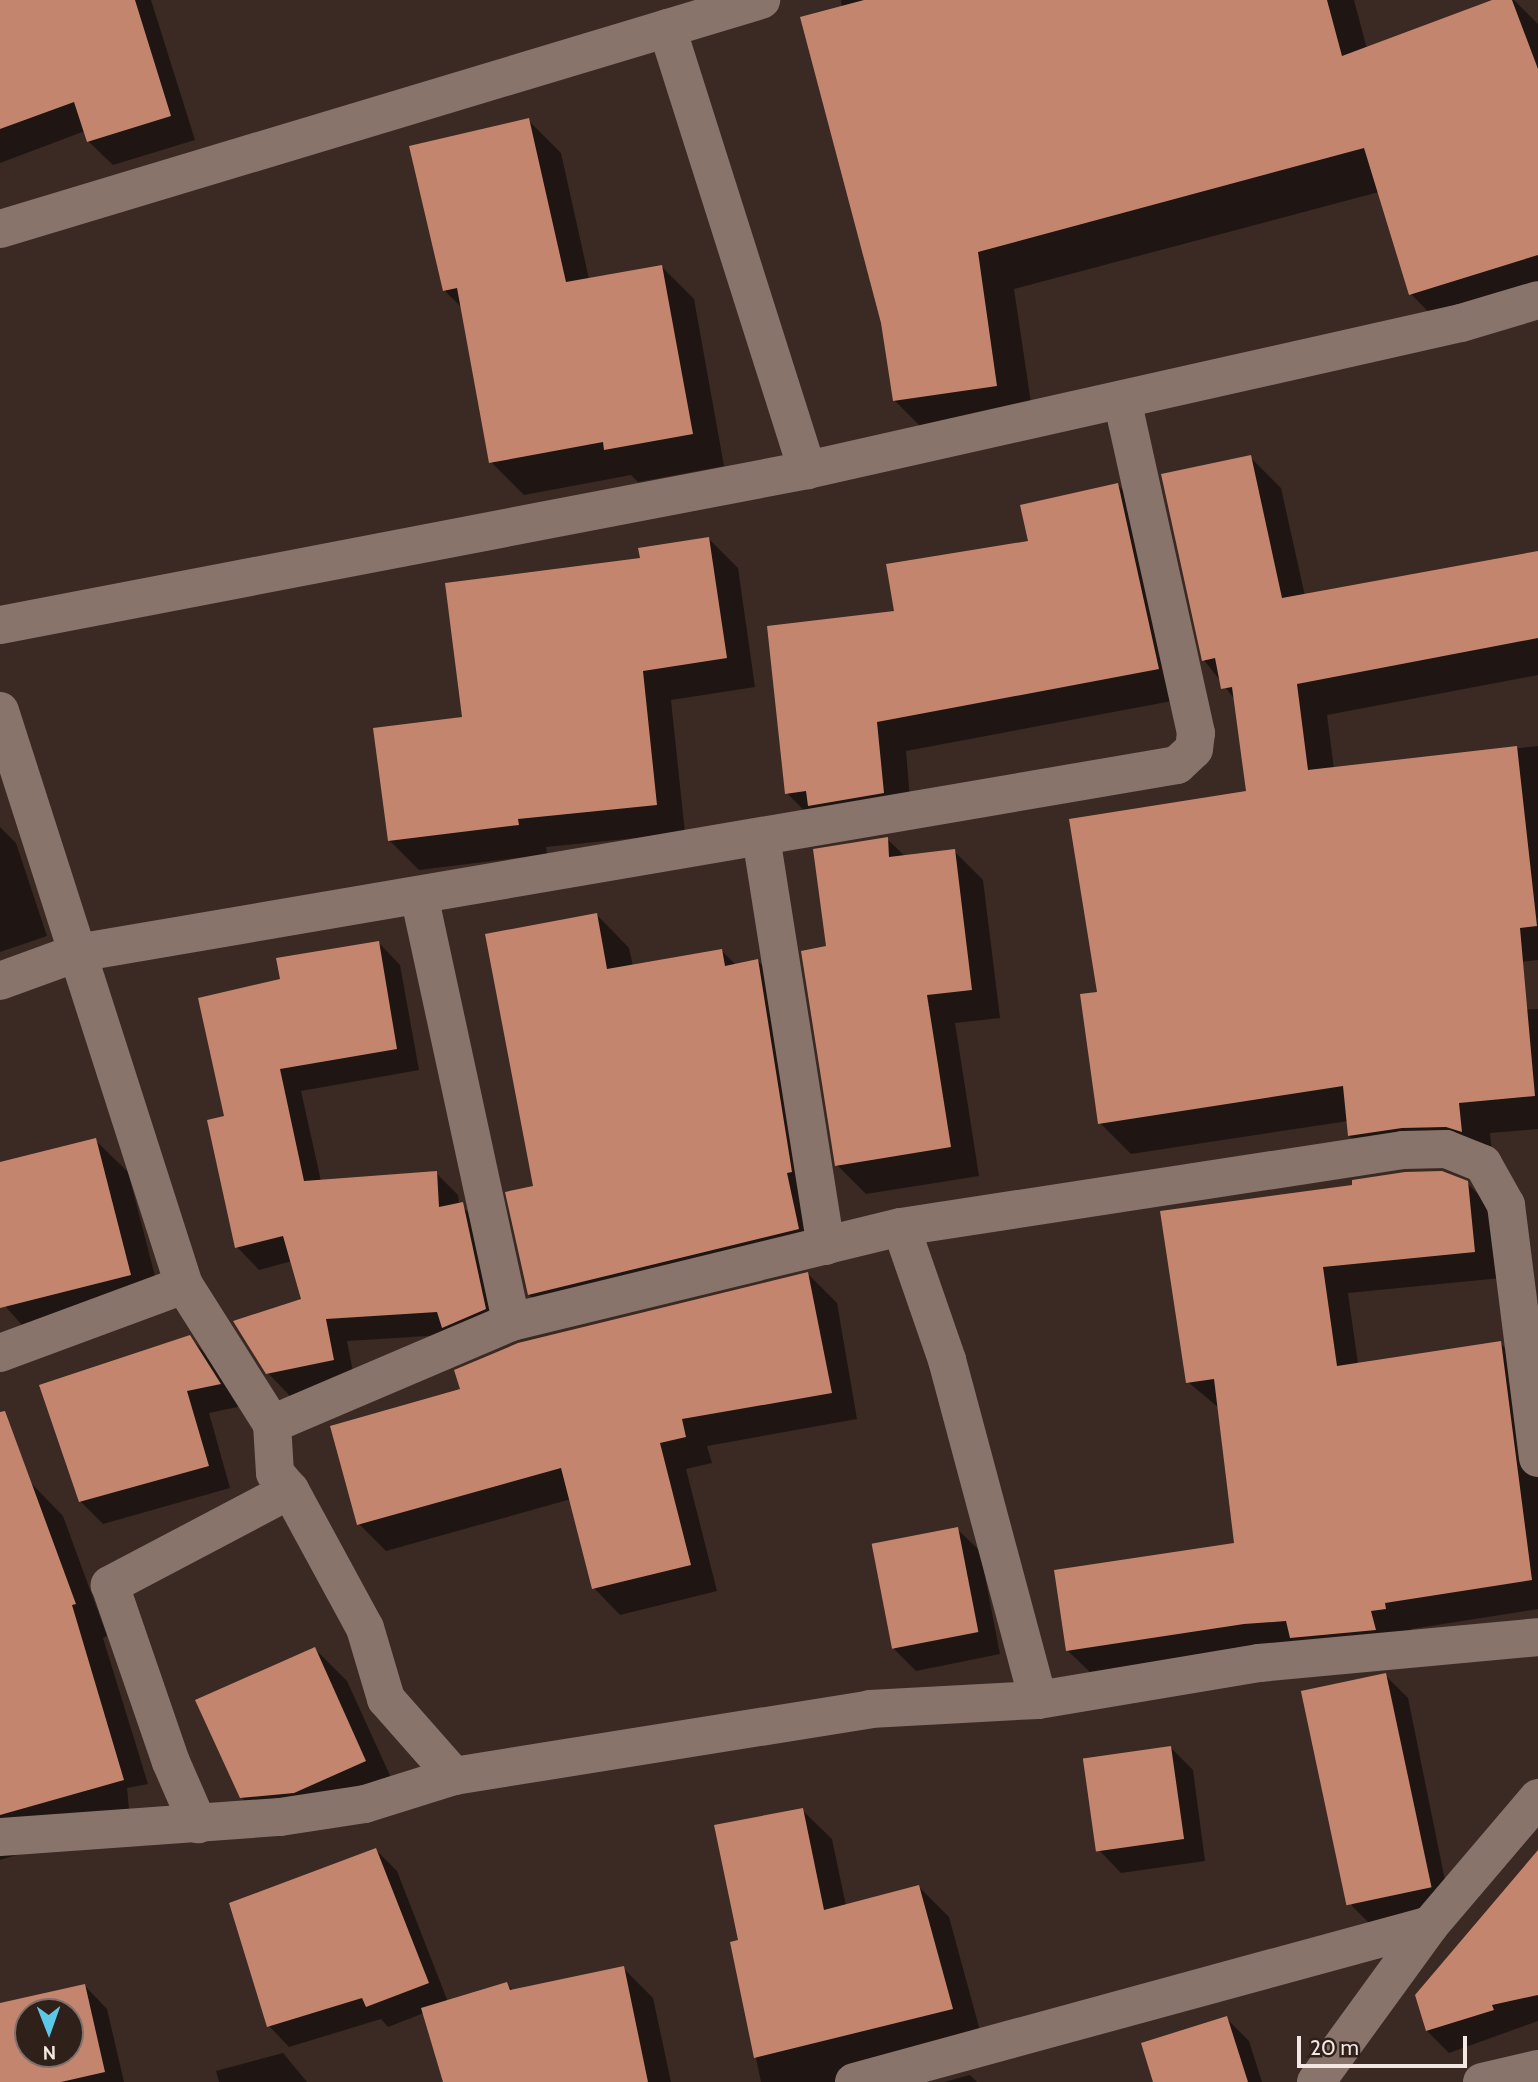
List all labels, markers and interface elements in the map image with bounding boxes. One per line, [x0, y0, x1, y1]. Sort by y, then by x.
north arrow [14, 1998, 84, 2068]
scale bar [1300, 2022, 1470, 2066]
text: 20 m [1310, 2035, 1359, 2060]
text: N [42, 2041, 56, 2064]

